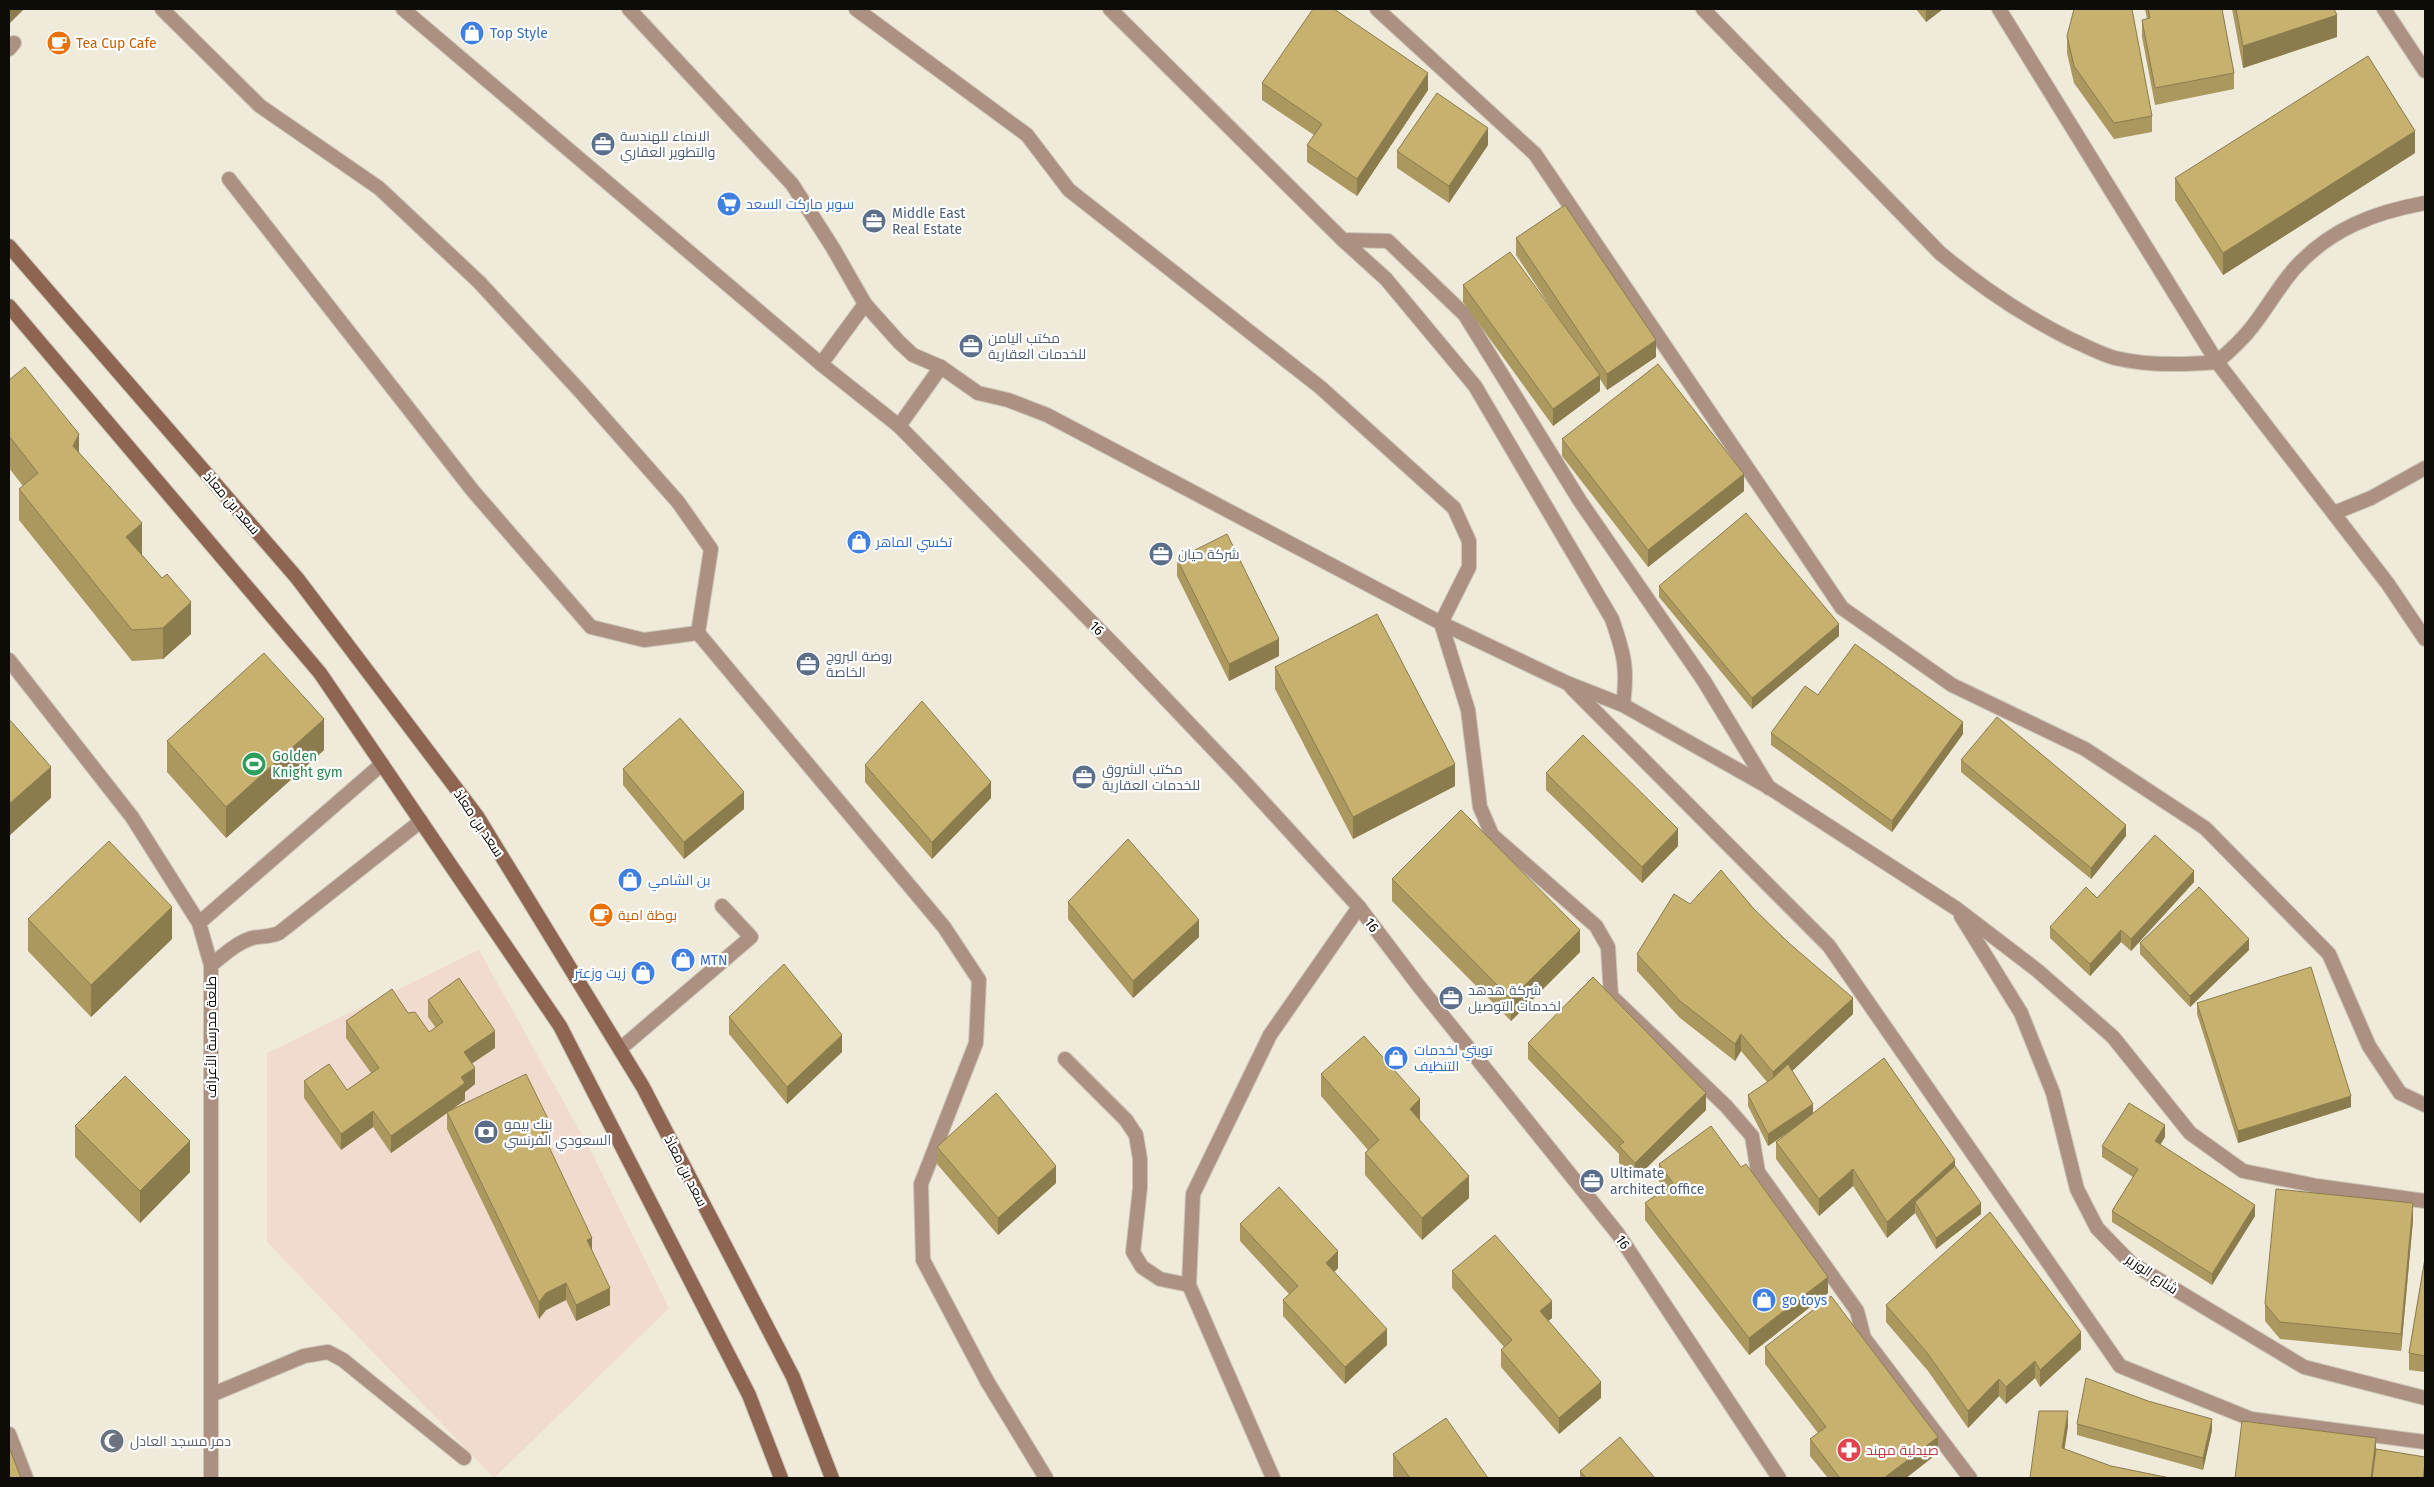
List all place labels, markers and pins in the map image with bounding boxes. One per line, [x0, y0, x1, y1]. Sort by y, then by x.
shop icon: Top Style [459, 20, 485, 46]
place label: Top Style [490, 25, 548, 42]
cafe icon: Tea Cup Cafe [46, 30, 72, 56]
place label: Tea Cup Cafe [76, 35, 157, 52]
place label: الانماء للهندسة والتطوير العقاري [620, 128, 715, 164]
office icon: الانماء للهندسة والتطوير العقاري [590, 131, 616, 157]
supermarket icon: سوبر ماركت السعد [716, 191, 742, 217]
place label: سوبر ماركت السعد [746, 196, 854, 213]
place label: Middle East Real Estate [892, 205, 966, 238]
office icon: Middle East Real Estate [861, 208, 887, 234]
place label: مكتب اليامن للخدمات العقارية [988, 330, 1086, 363]
office icon: مكتب اليامن للخدمات العقارية [958, 333, 984, 359]
shop icon: تكسي الماهر [846, 529, 872, 555]
place label: تكسي الماهر [875, 534, 953, 553]
office icon: شركة حيان [1148, 541, 1174, 567]
place label: شركة حيان [1178, 546, 1239, 563]
place label: روضة البروج الخاصة [826, 648, 892, 681]
office icon: روضة البروج الخاصة [795, 651, 821, 677]
place label: Golden Knight gym [272, 748, 343, 781]
sports icon: Golden Knight gym [241, 751, 267, 777]
place label: مكتب الشروق للخدمات العقارية [1102, 761, 1200, 794]
office icon: مكتب الشروق للخدمات العقارية [1071, 764, 1097, 790]
shop icon: بن الشامي [617, 867, 643, 893]
place label: بن الشامي [648, 872, 710, 892]
cafe icon: بوظة امية [588, 902, 614, 928]
place label: بوظة امية [618, 907, 677, 924]
shop icon: MTN [670, 947, 696, 973]
place label: MTN [700, 952, 728, 969]
shop icon: زيت وزعتر [630, 960, 656, 986]
place label: زيت وزعتر [573, 965, 626, 982]
place label: شركة هدهد لخدمات التوصيل [1468, 982, 1561, 1015]
office icon: شركة هدهد لخدمات التوصيل [1438, 985, 1464, 1011]
place label: تويتي لخدمات التنظيف [1414, 1042, 1493, 1075]
shop icon: تويتي لخدمات التنظيف [1383, 1045, 1409, 1071]
place label: بنك بيمو السعودي الفرنسي [504, 1116, 611, 1152]
bank icon: بنك بيمو السعودي الفرنسي [473, 1119, 499, 1145]
place label: Ultimate architect office [1610, 1165, 1704, 1198]
office icon: Ultimate architect office [1579, 1168, 1605, 1194]
shop icon: go toys [1751, 1287, 1777, 1313]
place label: go toys [1782, 1292, 1828, 1309]
mosque icon: دمر مسجد العادل [99, 1428, 125, 1454]
place label: دمر مسجد العادل [130, 1433, 231, 1450]
pharmacy icon: صيدلية مهند [1836, 1437, 1862, 1463]
place label: صيدلية مهند [1866, 1442, 1939, 1459]

